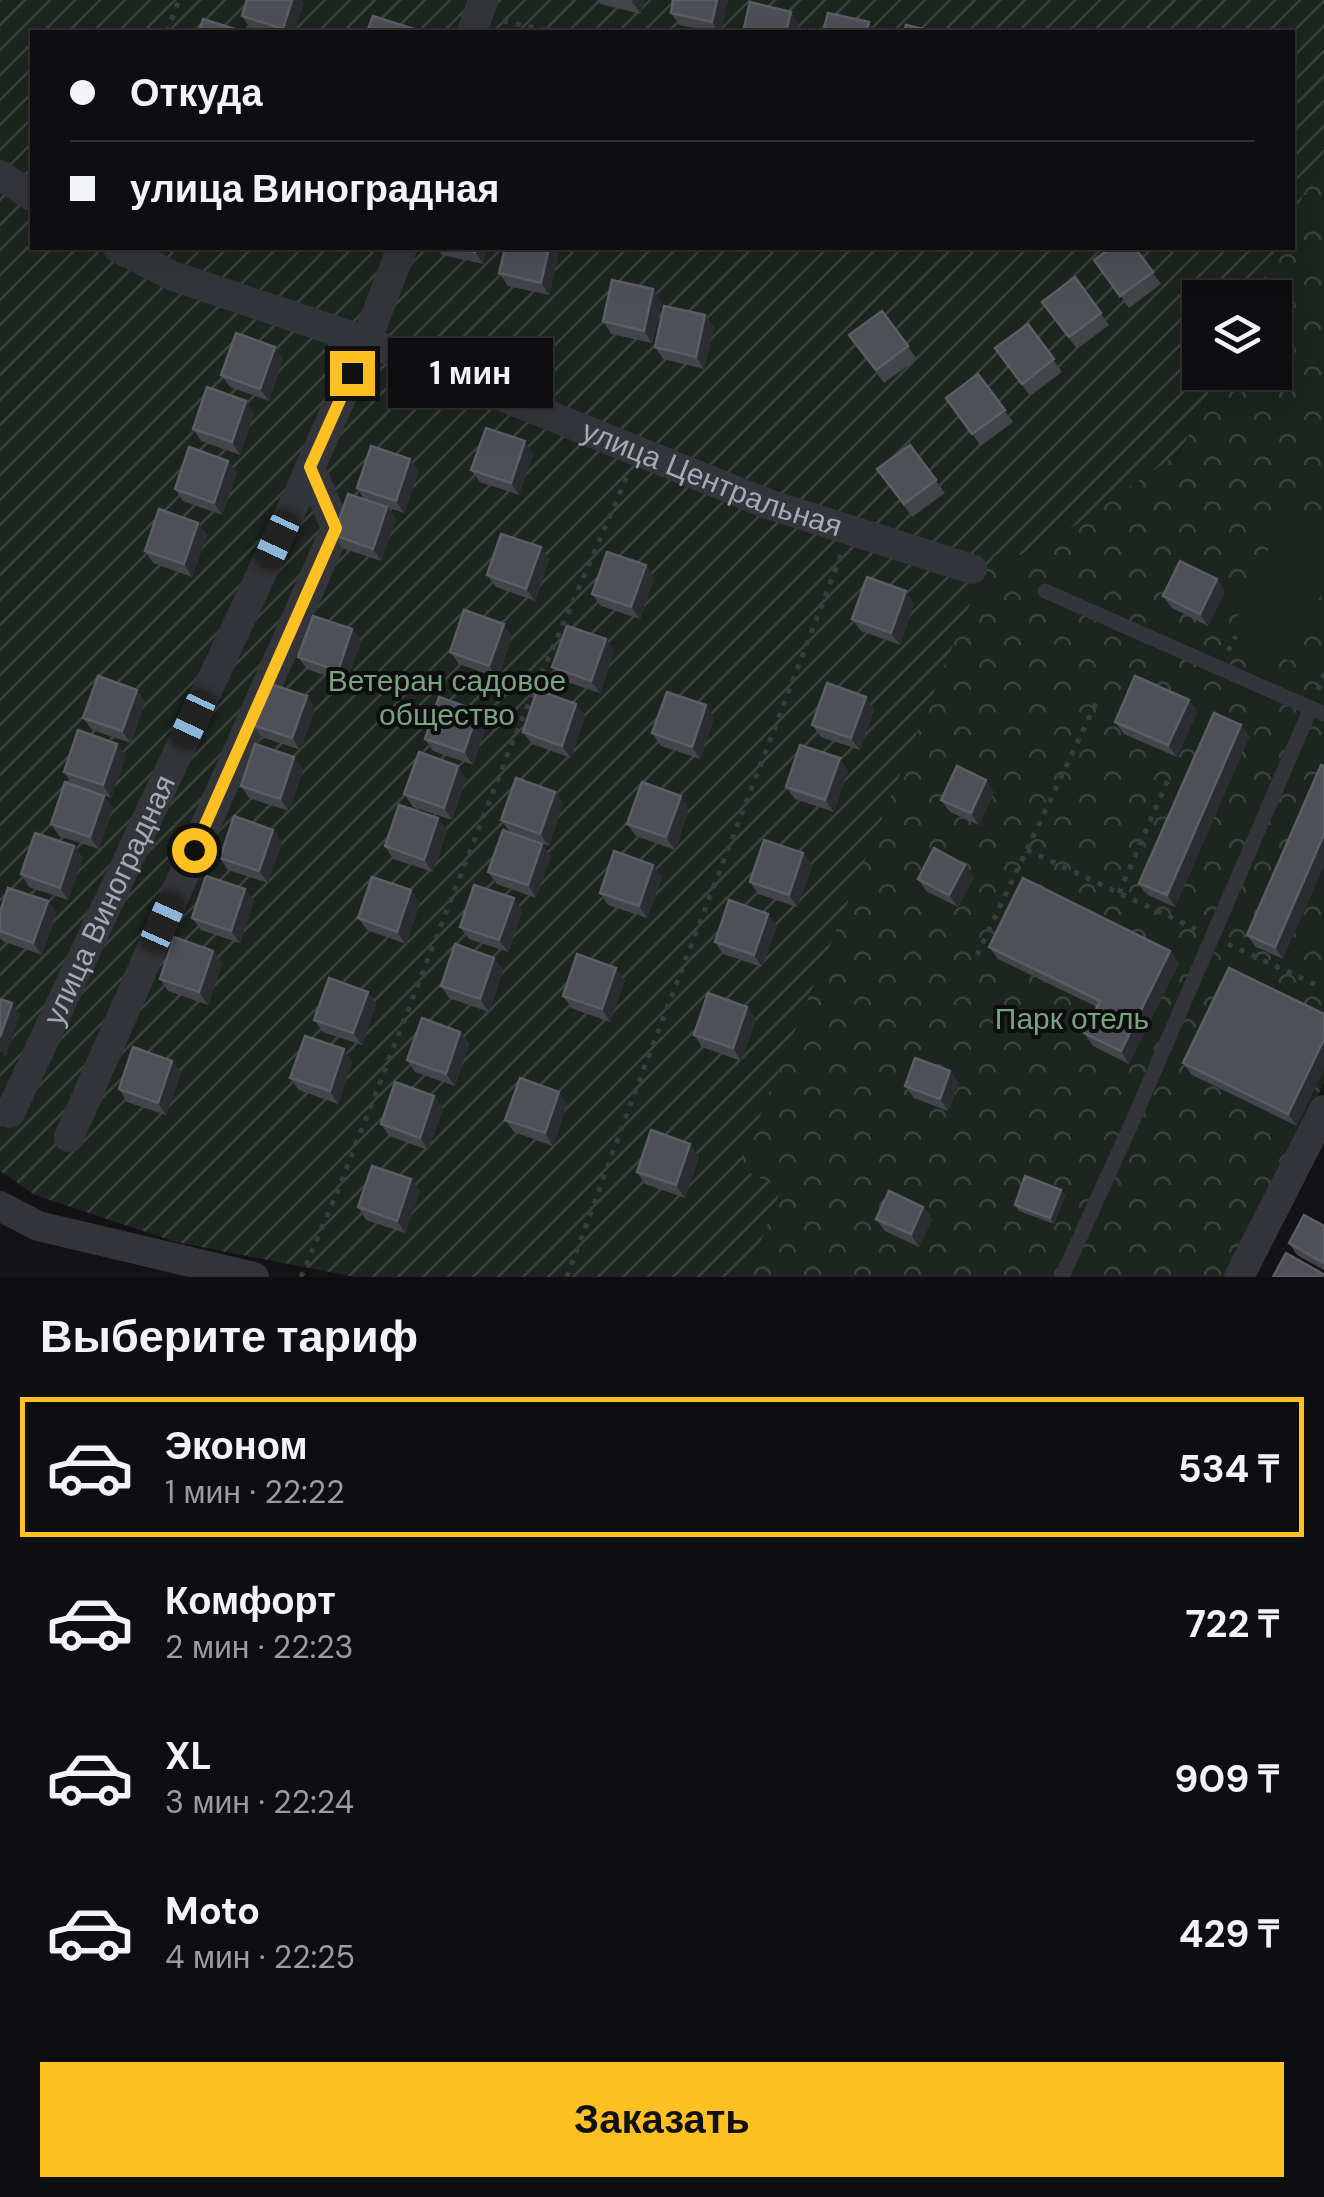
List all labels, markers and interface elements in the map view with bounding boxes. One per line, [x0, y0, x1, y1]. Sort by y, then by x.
text: Откуда [130, 68, 263, 118]
text: улица Виноградная [130, 164, 500, 214]
map controls [1182, 280, 1292, 390]
button: layers [1182, 280, 1292, 390]
callout: 1 мин [387, 338, 552, 408]
route end [330, 351, 375, 396]
text: 1 мин [430, 352, 511, 394]
street label: улица Центральная [576, 411, 847, 545]
car [251, 506, 303, 574]
park label: Ветеран садовое общество [328, 661, 566, 734]
car [167, 685, 219, 753]
street label: улица Виноградная [34, 768, 184, 1031]
route start [172, 828, 217, 873]
car [137, 888, 189, 956]
park label: Парк отель [995, 999, 1149, 1038]
text: Выберите тариф [40, 1307, 418, 1366]
text: Эконом [165, 1421, 308, 1471]
icon: car [45, 1422, 135, 1512]
text: 534 ₸ [1178, 1444, 1279, 1494]
text: 1 мин · 22:22 [165, 1471, 345, 1513]
text: Комфорт [165, 1576, 336, 1626]
icon: car [45, 1577, 135, 1667]
text: 722 ₸ [1185, 1599, 1279, 1649]
text: 2 мин · 22:23 [165, 1626, 354, 1668]
text: XL [165, 1731, 212, 1781]
icon: car [45, 1732, 135, 1822]
text: 909 ₸ [1174, 1754, 1279, 1804]
text: 3 мин · 22:24 [165, 1781, 354, 1823]
text: Moto [165, 1886, 260, 1936]
icon: car [45, 1887, 135, 1977]
text: 429 ₸ [1179, 1909, 1279, 1959]
text: 4 мин · 22:25 [165, 1936, 355, 1978]
button: Заказать [40, 2062, 1284, 2177]

